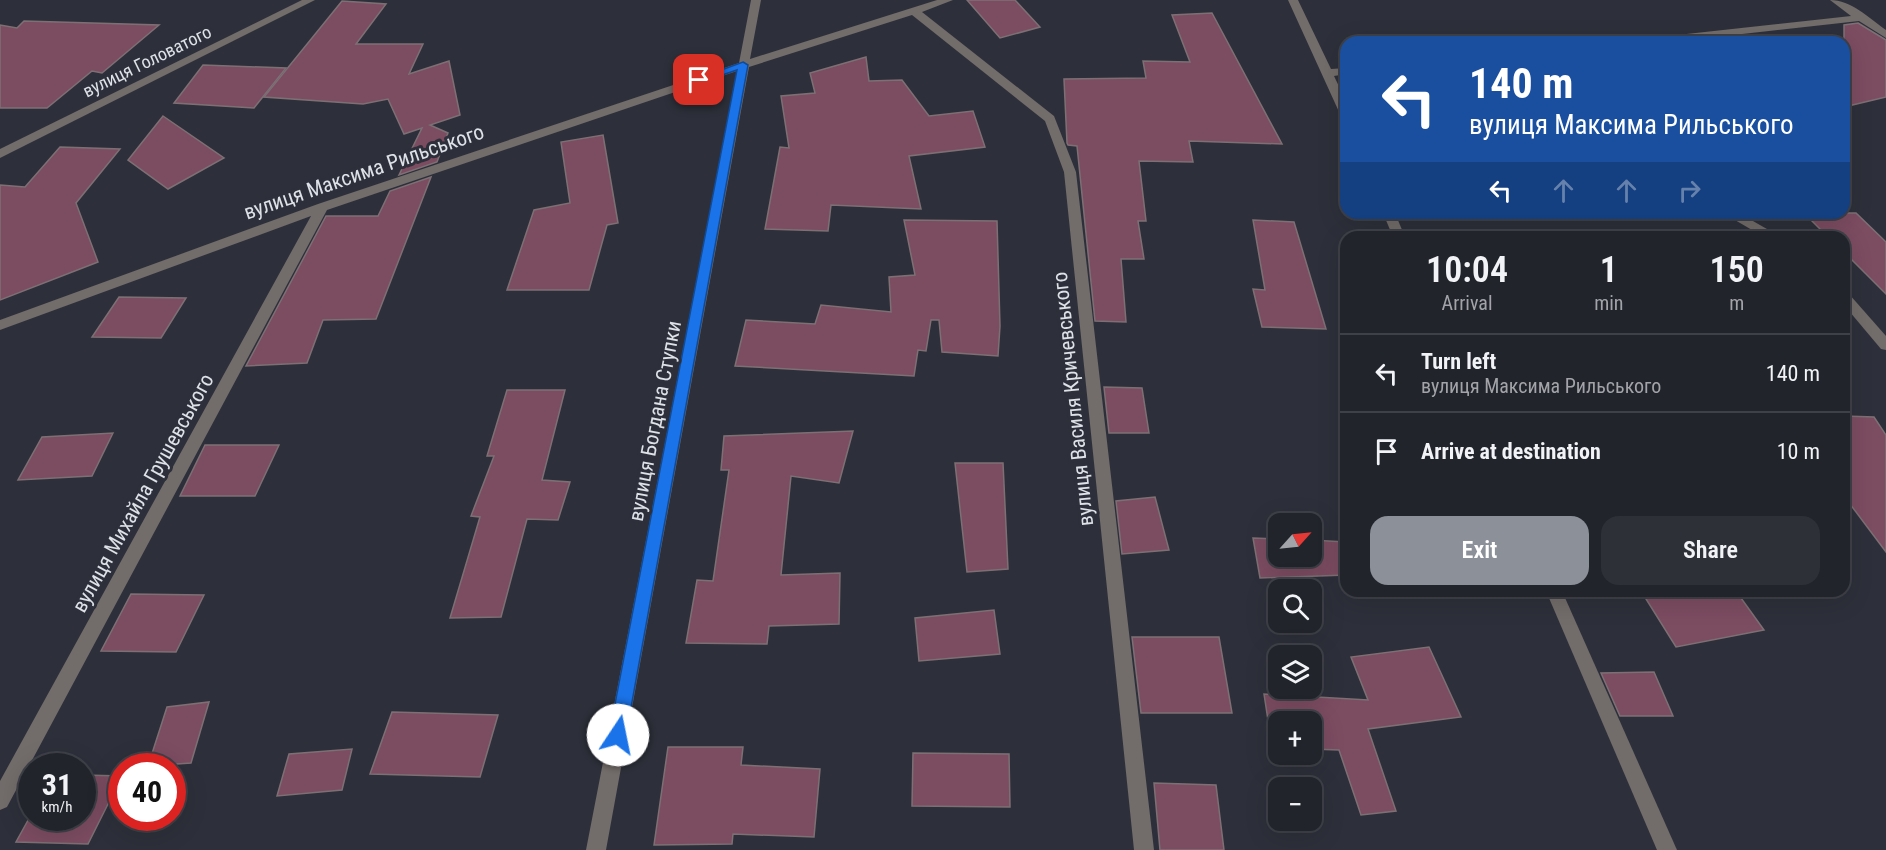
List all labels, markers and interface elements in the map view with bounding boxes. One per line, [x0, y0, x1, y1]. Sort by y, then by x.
street label: вулиця Головатого [79, 21, 215, 101]
pin [673, 54, 724, 105]
text: 140 m [1469, 59, 1574, 108]
icon: left [1370, 60, 1448, 138]
icon: arrive [682, 63, 715, 96]
text: вулиця Максима Рильського [1469, 109, 1793, 141]
street label: вулиця Максима Рильського [241, 120, 487, 224]
icon: left [1484, 174, 1517, 207]
icon: ahead [1547, 174, 1580, 207]
icon: ahead [1610, 174, 1643, 207]
icon: right [1673, 174, 1706, 207]
text: 10:04 [1426, 249, 1508, 291]
text: 1 [1600, 249, 1618, 291]
text: 150 [1710, 249, 1764, 291]
street label: вулиця Василя Кричевського [1048, 271, 1098, 527]
text: Arrival [1442, 291, 1493, 315]
text: min [1594, 291, 1623, 315]
text: m [1729, 291, 1744, 315]
street label: вулиця Богдана Ступки [624, 319, 686, 523]
text: Turn left [1421, 349, 1496, 374]
icon: left [1370, 357, 1403, 390]
text: 140 m [1766, 361, 1820, 386]
street label: вулиця Михайла Грушевського [67, 370, 219, 616]
text: вулиця Максима Рильського [1421, 374, 1661, 398]
icon: arrive [1370, 435, 1403, 468]
text: Arrive at destination [1421, 439, 1601, 464]
text: 10 m [1777, 439, 1820, 464]
north arrow [1268, 513, 1322, 567]
map controls [1268, 513, 1322, 831]
button: Exit [1370, 516, 1589, 585]
button: Share [1601, 516, 1820, 585]
button: search [1268, 579, 1322, 633]
button: layers [1268, 645, 1322, 699]
position arrow [586, 703, 650, 767]
button: + [1268, 711, 1322, 765]
speed limit sign: 40 [108, 753, 186, 831]
text: 31 [42, 767, 72, 802]
button: − [1268, 777, 1322, 831]
text: km/h [42, 798, 72, 816]

